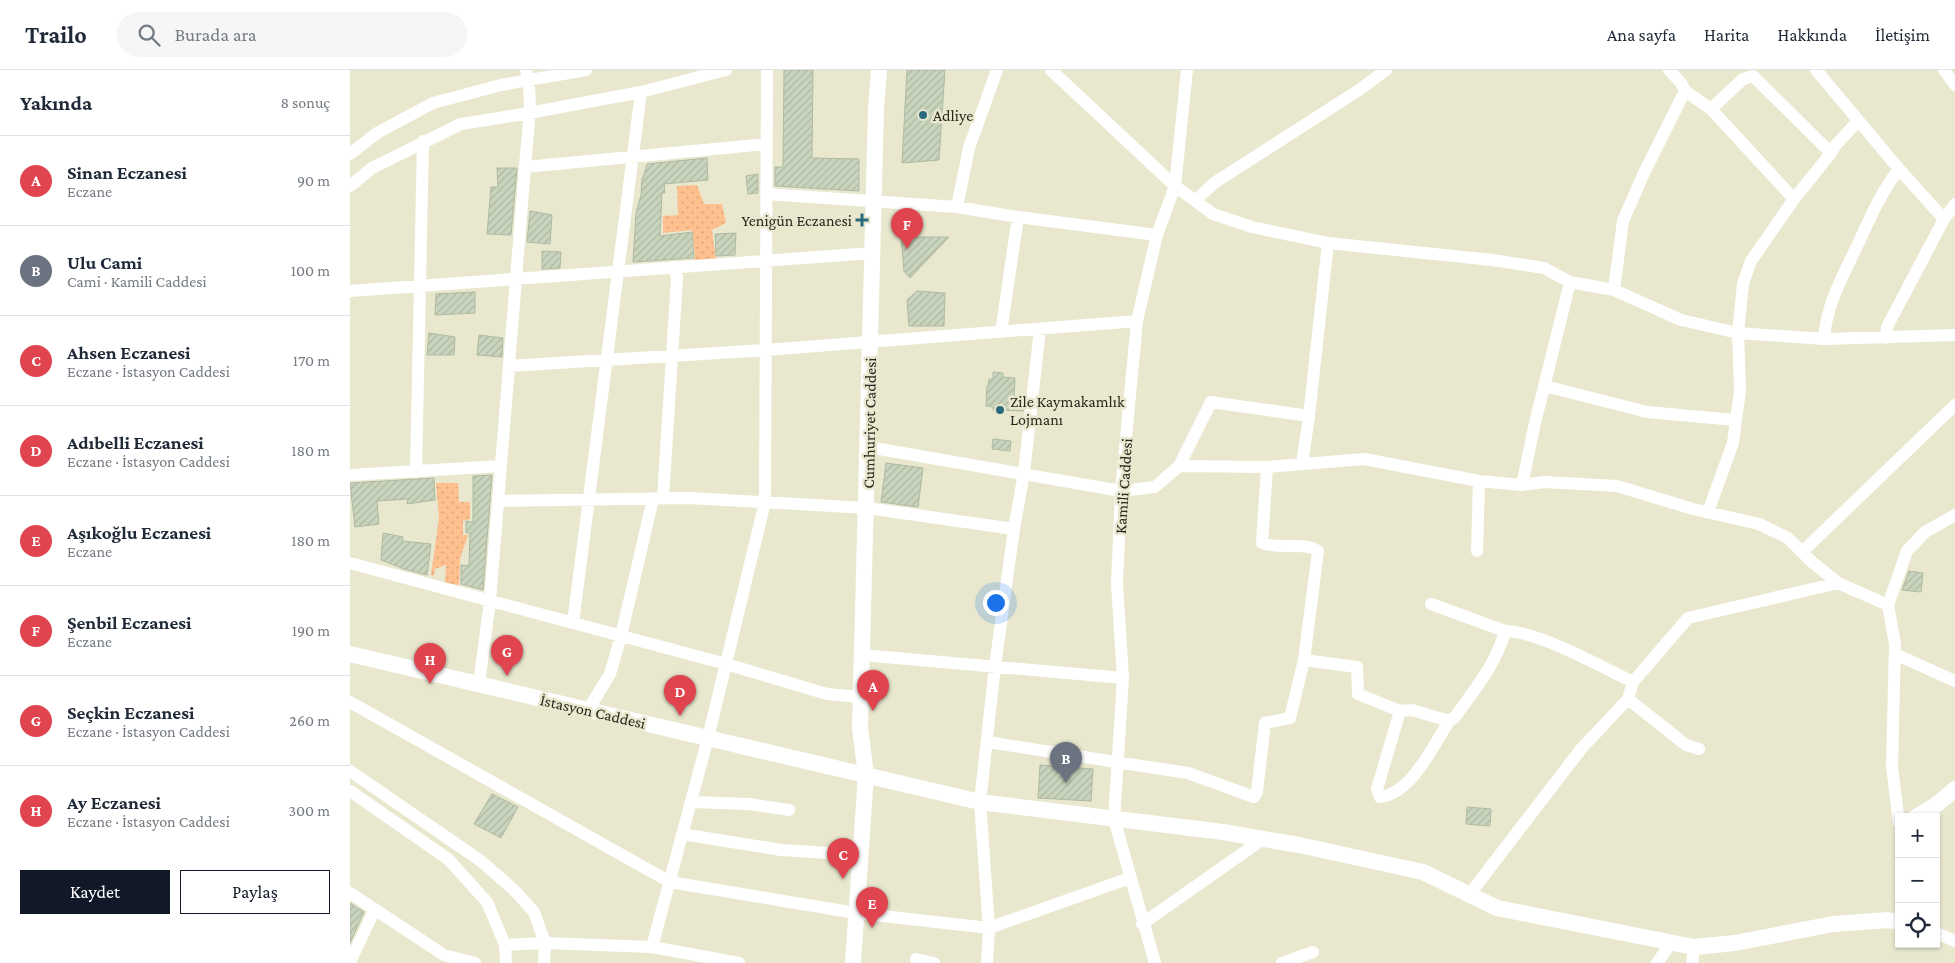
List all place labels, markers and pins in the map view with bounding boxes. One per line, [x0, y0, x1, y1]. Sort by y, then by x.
place label: Adliye [933, 107, 973, 125]
marker: Adliye [917, 109, 929, 121]
pin: F [891, 208, 923, 249]
place label: Yenigün Eczanesi [741, 212, 852, 230]
marker: Yenigün Eczanesi [856, 214, 868, 226]
place label: Zile Kaymakamlık Lojmanı [1010, 393, 1125, 429]
marker: Zile Kaymakamlık Lojmanı [994, 404, 1006, 416]
pin: G [491, 635, 523, 676]
pin: H [414, 643, 446, 684]
pin: A [857, 670, 889, 711]
pin: D [664, 675, 696, 716]
pin: B [1050, 742, 1082, 783]
pin: C [827, 838, 859, 879]
pin: E [856, 887, 888, 928]

